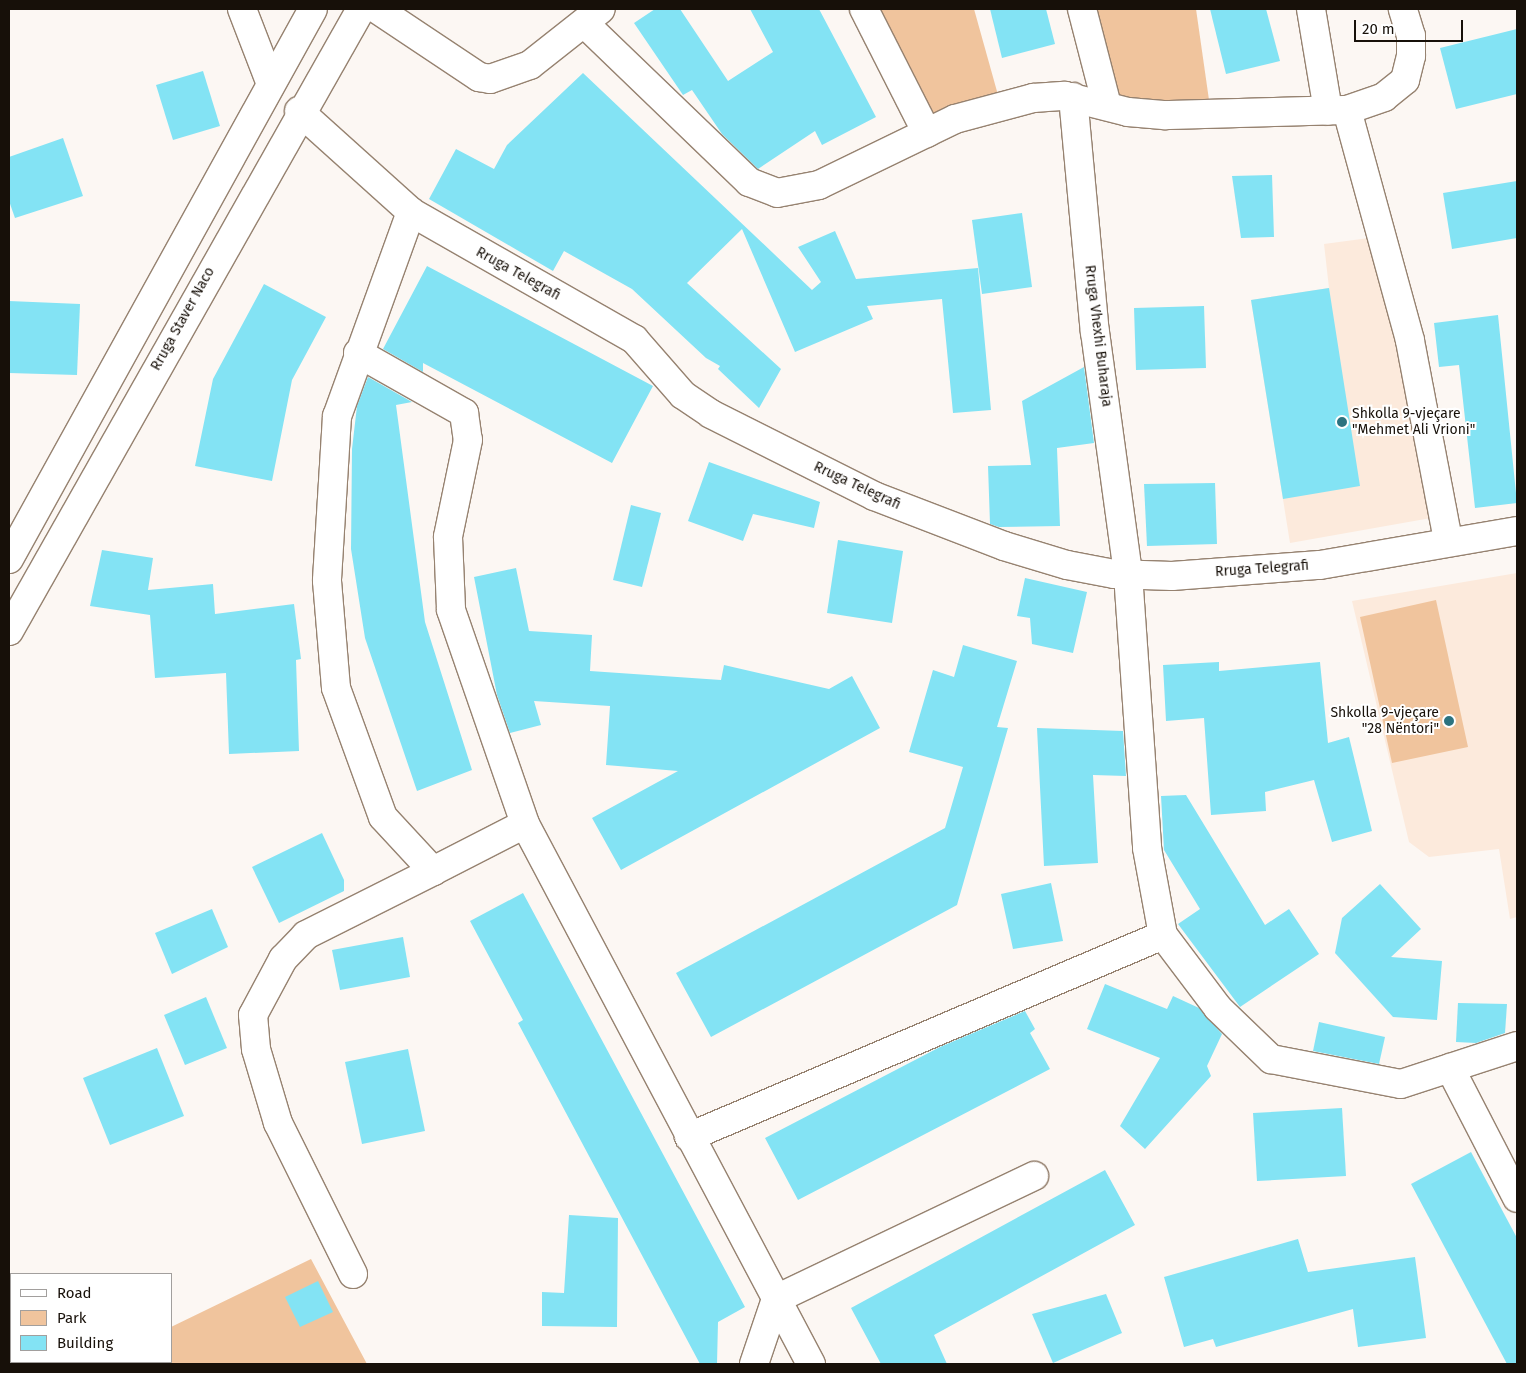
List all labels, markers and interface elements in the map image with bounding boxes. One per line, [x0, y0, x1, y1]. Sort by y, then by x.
scale bar [1356, 10, 1465, 42]
text: 20 m [1362, 20, 1395, 38]
street label: Rruga Telegrafi [473, 244, 563, 304]
street label: Rruga Staver Naco [148, 264, 218, 374]
street label: Rruga Vhexhi Buharaja [1081, 264, 1115, 408]
place label: Shkolla 9-vjeçare "Mehmet Ali Vrioni" [1352, 406, 1475, 438]
marker: Shkolla 9-vjeçare "Mehmet Ali Vrioni" [1336, 416, 1348, 428]
street label: Rruga Telegrafi [811, 459, 903, 513]
street label: Rruga Telegrafi [1215, 557, 1309, 581]
place label: Shkolla 9-vjeçare "28 Nëntori" [1330, 705, 1439, 738]
marker: Shkolla 9-vjeçare "28 Nëntori" [1443, 715, 1455, 727]
legend [10, 1273, 172, 1363]
text: Road [57, 1284, 92, 1302]
text: Park [57, 1309, 87, 1327]
text: Building [57, 1334, 113, 1352]

